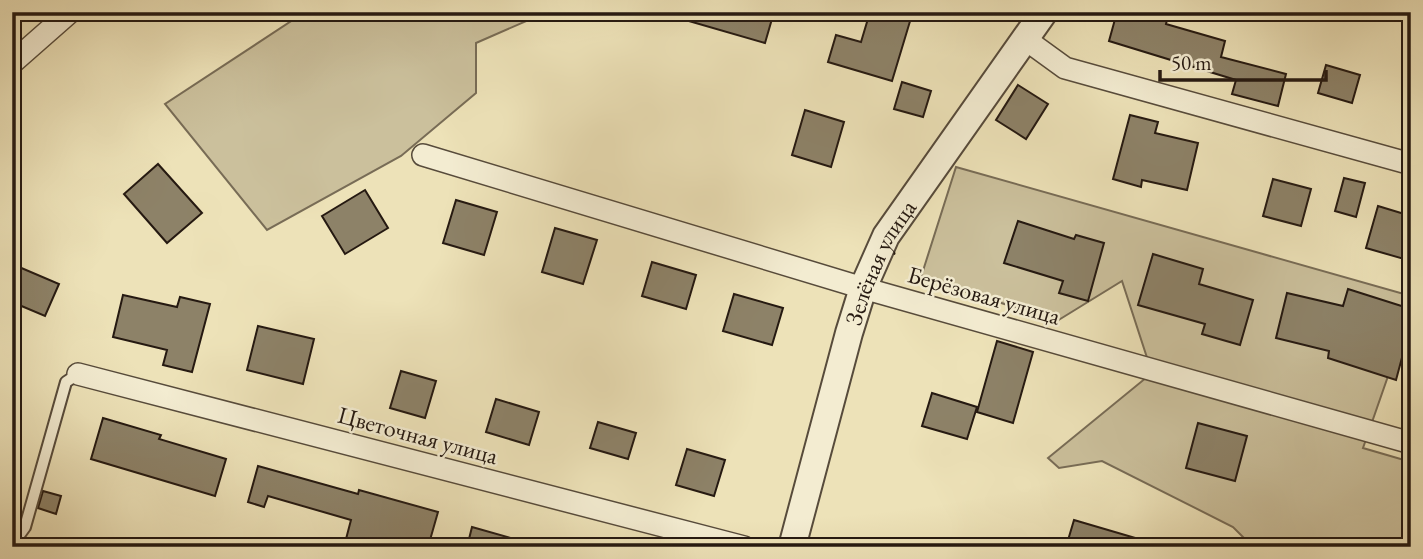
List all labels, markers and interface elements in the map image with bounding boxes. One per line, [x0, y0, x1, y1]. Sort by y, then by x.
scale bar [1160, 38, 1327, 82]
text: 50 m [1171, 49, 1212, 76]
street label: Зелёная улица [837, 193, 923, 329]
street label: Берёзовая улица [904, 258, 1064, 332]
street label: Цветочная улица [335, 399, 502, 471]

